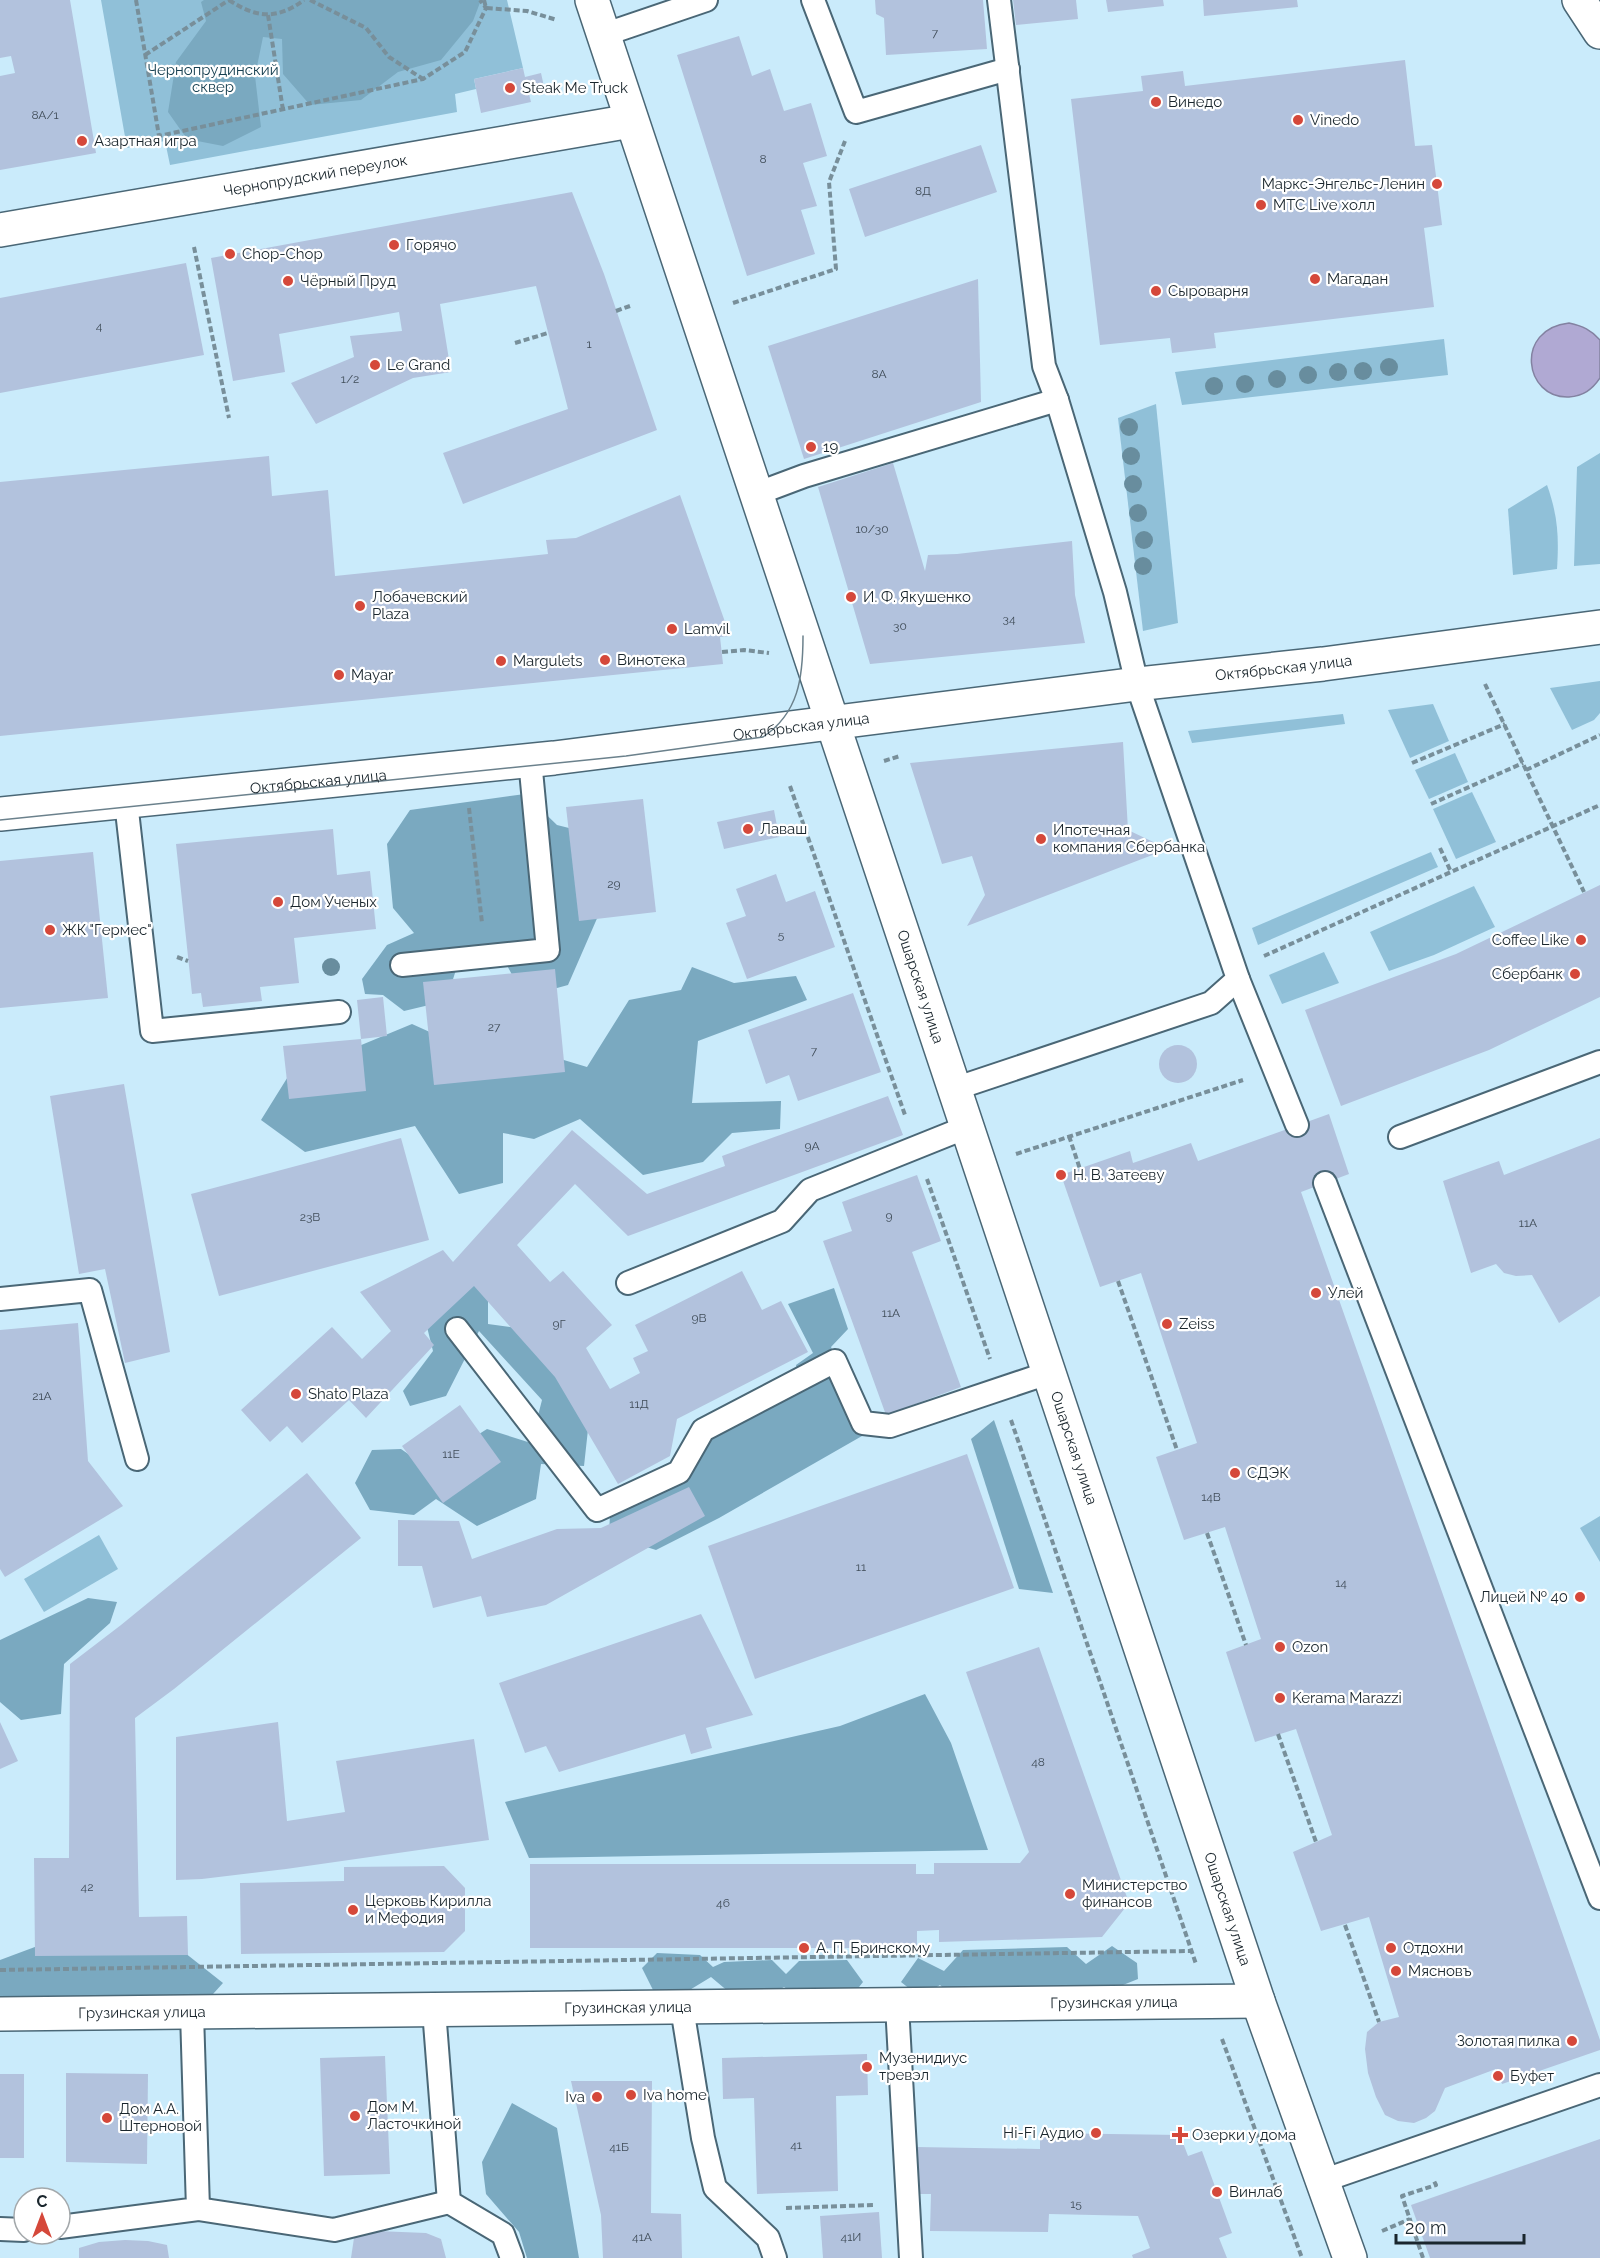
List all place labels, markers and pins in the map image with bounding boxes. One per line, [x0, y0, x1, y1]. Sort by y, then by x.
place label: Steak Me Truck [522, 79, 628, 97]
marker: Steak Me Truck [503, 81, 517, 95]
place label: Винедо [1168, 93, 1222, 111]
marker: Винедо [1149, 95, 1163, 109]
place label: Vinedo [1310, 111, 1359, 129]
marker: Vinedo [1291, 113, 1305, 127]
place label: Азартная игра [94, 132, 197, 150]
marker: Азартная игра [75, 134, 89, 148]
place label: Маркс-Энгельс-Ленин [1262, 175, 1425, 193]
marker: Маркс-Энгельс-Ленин [1430, 177, 1444, 191]
place label: МТС Live холл [1273, 196, 1375, 214]
marker: МТС Live холл [1254, 198, 1268, 212]
place label: Горячо [406, 236, 456, 254]
marker: Горячо [387, 238, 401, 252]
place label: Chop-Chop [242, 245, 323, 263]
marker: Chop-Chop [223, 247, 237, 261]
place label: Магадан [1327, 270, 1388, 288]
place label: Чёрный Пруд [300, 272, 396, 290]
marker: Магадан [1308, 272, 1322, 286]
marker: Чёрный Пруд [281, 274, 295, 288]
place label: Сыроварня [1168, 282, 1249, 300]
marker: Сыроварня [1149, 284, 1163, 298]
place label: Le Grand [387, 356, 450, 374]
marker: Le Grand [368, 358, 382, 372]
place label: 19 [823, 438, 838, 456]
marker: 19 [804, 440, 818, 454]
place label: Лобачевский Plaza [372, 588, 468, 623]
place label: И. Ф. Якушенко [863, 588, 971, 606]
marker: И. Ф. Якушенко [844, 590, 858, 604]
marker: Лобачевский Plaza [353, 599, 367, 613]
place label: Lamvil [684, 620, 731, 638]
marker: Lamvil [665, 622, 679, 636]
place label: Винотека [617, 651, 685, 669]
place label: Margulets [513, 652, 583, 670]
marker: Винотека [598, 653, 612, 667]
marker: Margulets [494, 654, 508, 668]
place label: Mayar [351, 666, 394, 684]
marker: Mayar [332, 668, 346, 682]
place label: Лаваш [760, 820, 807, 838]
place label: Ипотечная компания Сбербанка [1053, 821, 1205, 856]
marker: Лаваш [741, 822, 755, 836]
marker: Ипотечная компания Сбербанка [1034, 832, 1048, 846]
place label: Дом Ученых [290, 893, 377, 911]
marker: Дом Ученых [271, 895, 285, 909]
place label: ЖК "Гермес" [62, 921, 152, 939]
marker: ЖК "Гермес" [43, 923, 57, 937]
place label: Coffee Like [1492, 931, 1569, 949]
marker: Coffee Like [1574, 933, 1588, 947]
place label: Сбербанк [1492, 965, 1563, 983]
marker: Сбербанк [1568, 967, 1582, 981]
place label: Н. В. Затееву [1073, 1166, 1165, 1184]
marker: Н. В. Затееву [1054, 1168, 1068, 1182]
place label: Улей [1328, 1284, 1364, 1302]
marker: Улей [1309, 1286, 1323, 1300]
place label: Zeiss [1179, 1315, 1215, 1333]
marker: Zeiss [1160, 1317, 1174, 1331]
place label: Shato Plaza [308, 1385, 389, 1403]
marker: Shato Plaza [289, 1387, 303, 1401]
place label: СДЭК [1247, 1464, 1289, 1482]
marker: СДЭК [1228, 1466, 1242, 1480]
place label: Лицей № 40 [1480, 1588, 1568, 1606]
marker: Лицей № 40 [1573, 1590, 1587, 1604]
place label: Ozon [1292, 1638, 1328, 1656]
marker: Ozon [1273, 1640, 1287, 1654]
place label: Kerama Marazzi [1292, 1689, 1402, 1707]
marker: Kerama Marazzi [1273, 1691, 1287, 1705]
place label: Министерство финансов [1082, 1876, 1188, 1911]
marker: Министерство финансов [1063, 1887, 1077, 1901]
place label: Церковь Кирилла и Мефодия [365, 1892, 491, 1927]
marker: Церковь Кирилла и Мефодия [346, 1903, 360, 1917]
place label: А. П. Бринскому [816, 1939, 930, 1957]
place label: Отдохни [1403, 1939, 1464, 1957]
marker: А. П. Бринскому [797, 1941, 811, 1955]
marker: Отдохни [1384, 1941, 1398, 1955]
place label: Мясновъ [1408, 1962, 1472, 1980]
marker: Мясновъ [1389, 1964, 1403, 1978]
place label: Золотая пилка [1457, 2032, 1560, 2050]
marker: Золотая пилка [1565, 2034, 1579, 2048]
place label: Музенидиус тревэл [879, 2049, 967, 2084]
marker: Музенидиус тревэл [860, 2060, 874, 2074]
place label: Буфет [1510, 2067, 1554, 2085]
marker: Буфет [1491, 2069, 1505, 2083]
place label: Iva home [643, 2086, 707, 2104]
place label: Iva [565, 2088, 585, 2106]
marker: Iva home [624, 2088, 638, 2102]
marker: Iva [590, 2090, 604, 2104]
place label: Дом М. Ласточкиной [367, 2098, 461, 2133]
place label: Дом А.А. Штерновой [119, 2100, 202, 2135]
marker: Дом М. Ласточкиной [348, 2109, 362, 2123]
marker: Дом А.А. Штерновой [100, 2111, 114, 2125]
place label: Hi-Fi Аудио [1003, 2124, 1084, 2142]
marker: Hi-Fi Аудио [1089, 2126, 1103, 2140]
place label: Озерки у дома [1192, 2126, 1296, 2144]
marker: Озерки у дома [1173, 2128, 1187, 2142]
place label: Винлаб [1229, 2183, 1282, 2201]
marker: Винлаб [1210, 2185, 1224, 2199]

